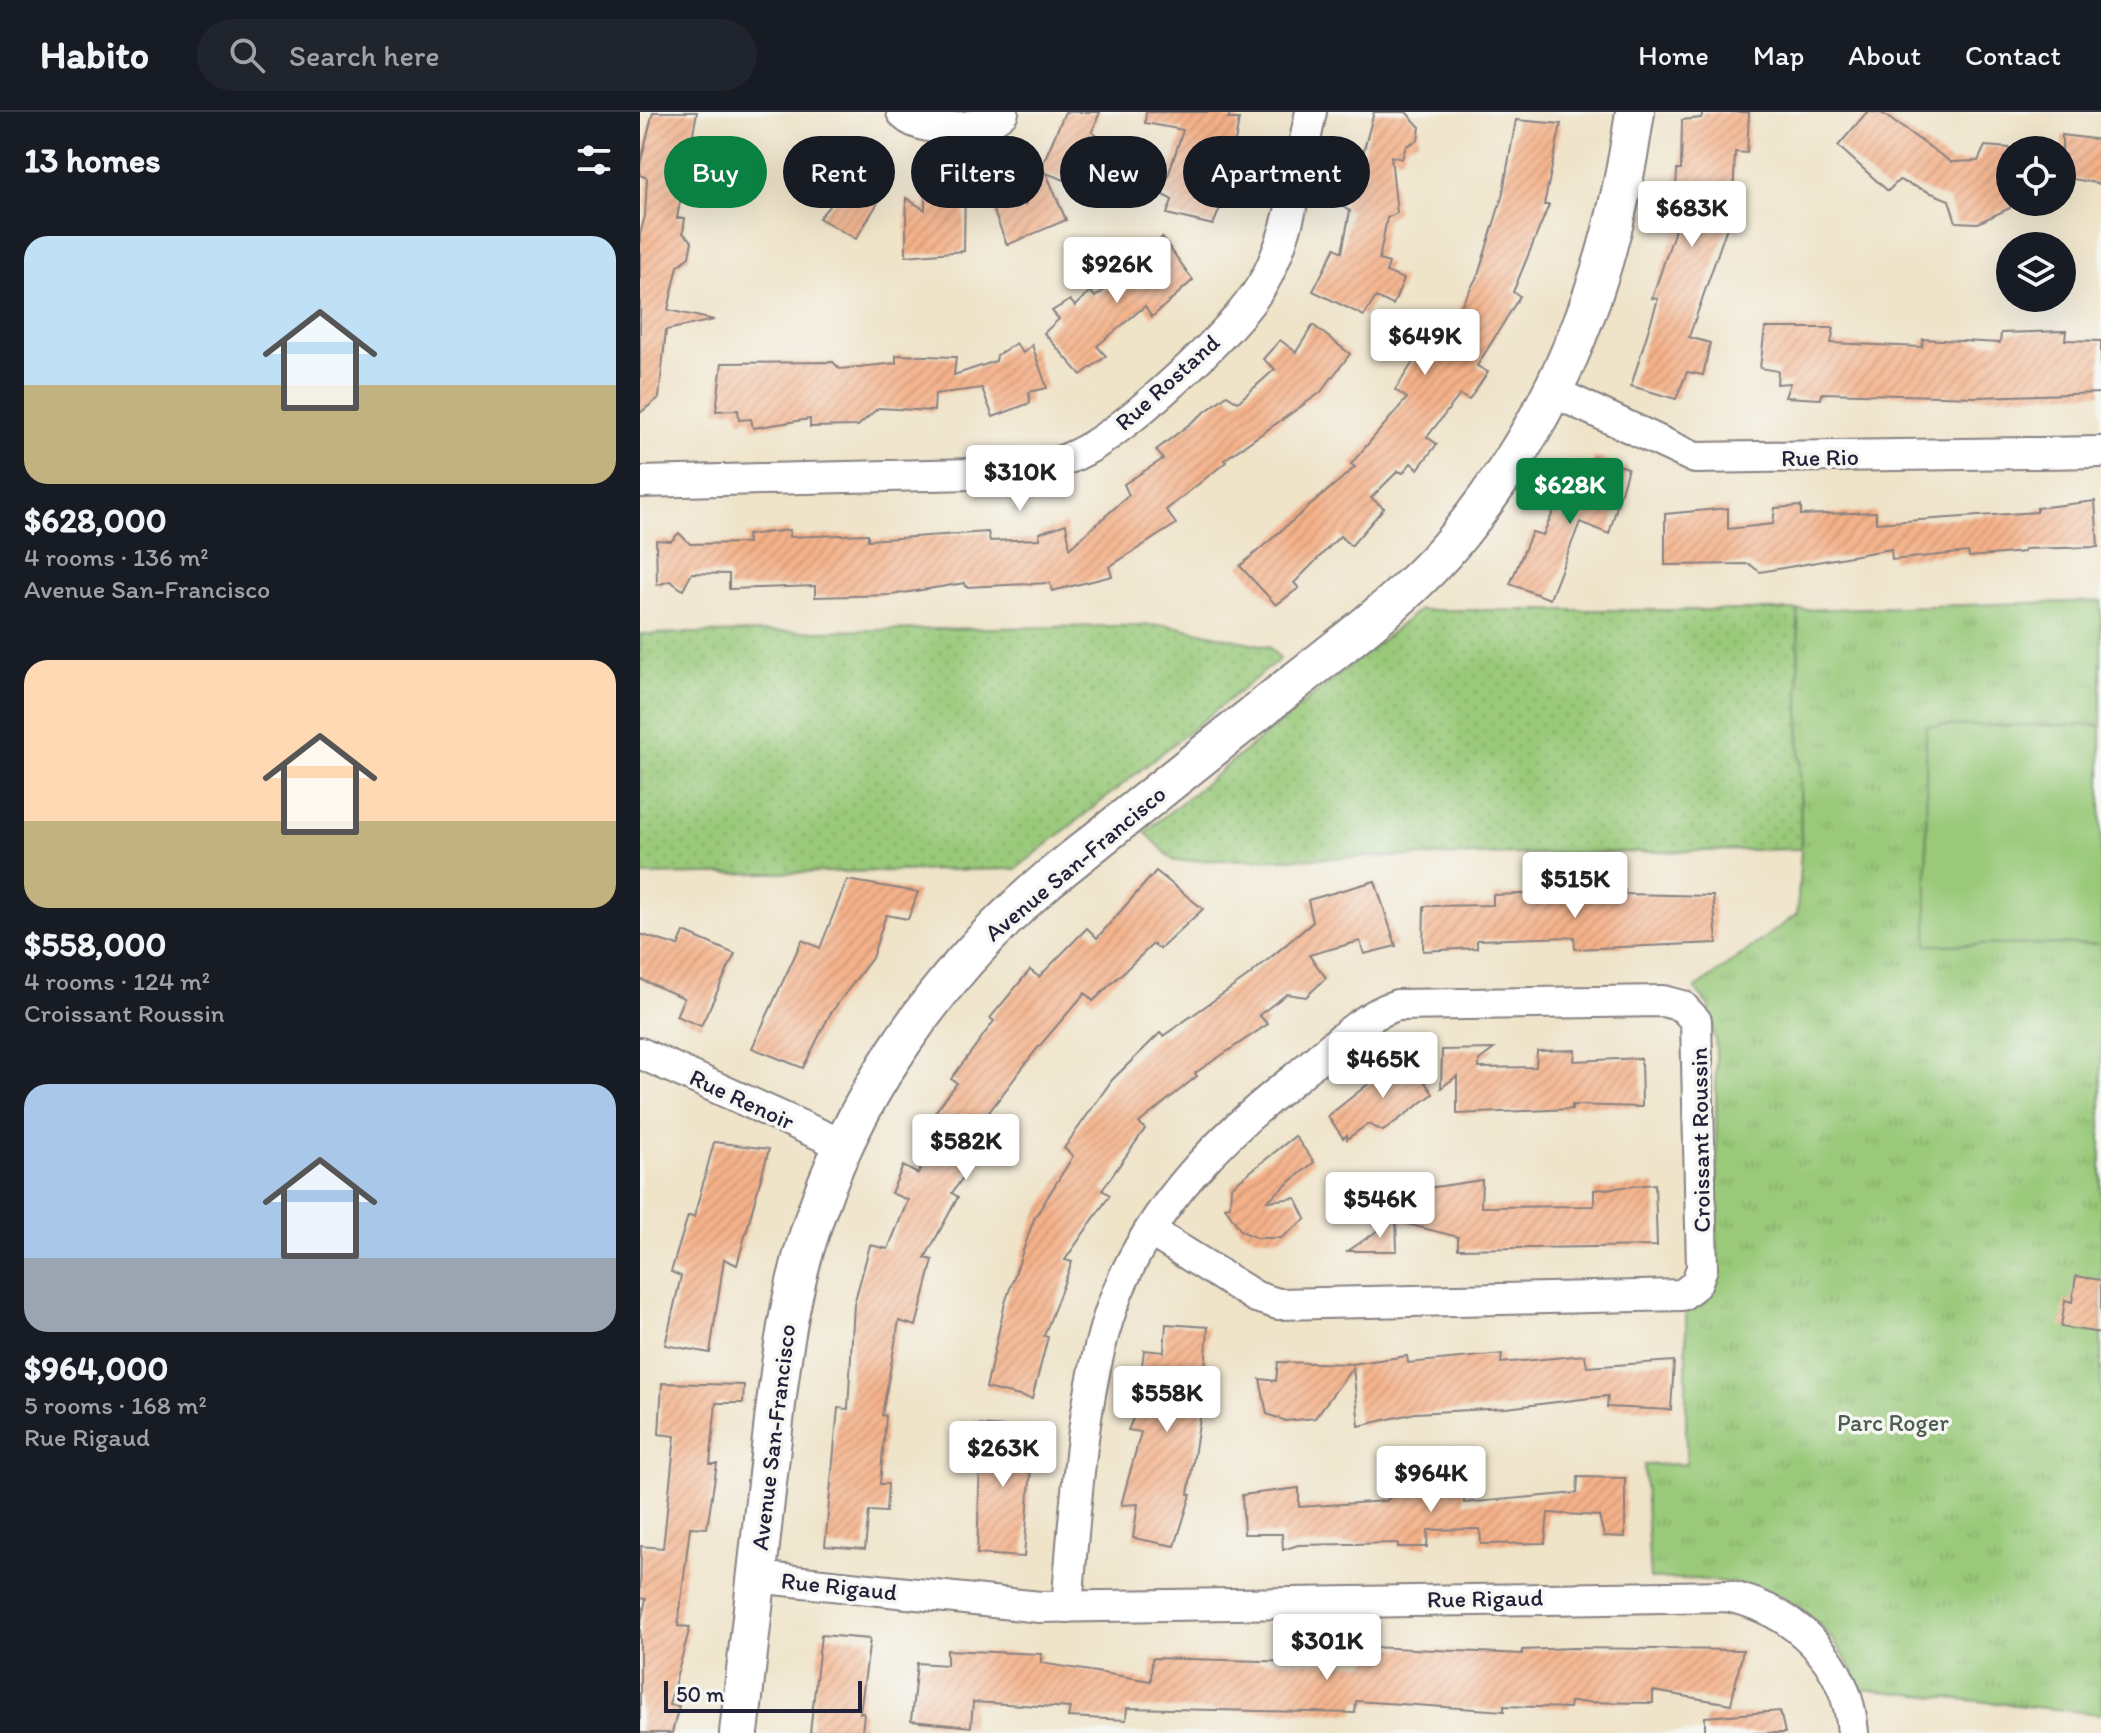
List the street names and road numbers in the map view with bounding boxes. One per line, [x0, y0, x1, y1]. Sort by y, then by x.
street label: Rue Rostand [1109, 328, 1225, 436]
street label: Rue Rio [1781, 442, 1859, 472]
street label: Avenue San-Francisco [979, 779, 1171, 947]
street label: Croissant Roussin [1684, 1047, 1716, 1233]
street label: Rue Renoir [685, 1062, 799, 1136]
street label: Avenue San-Francisco [745, 1322, 801, 1552]
street label: Rue Rigaud [780, 1566, 899, 1607]
street label: Rue Rigaud [1427, 1582, 1544, 1614]

